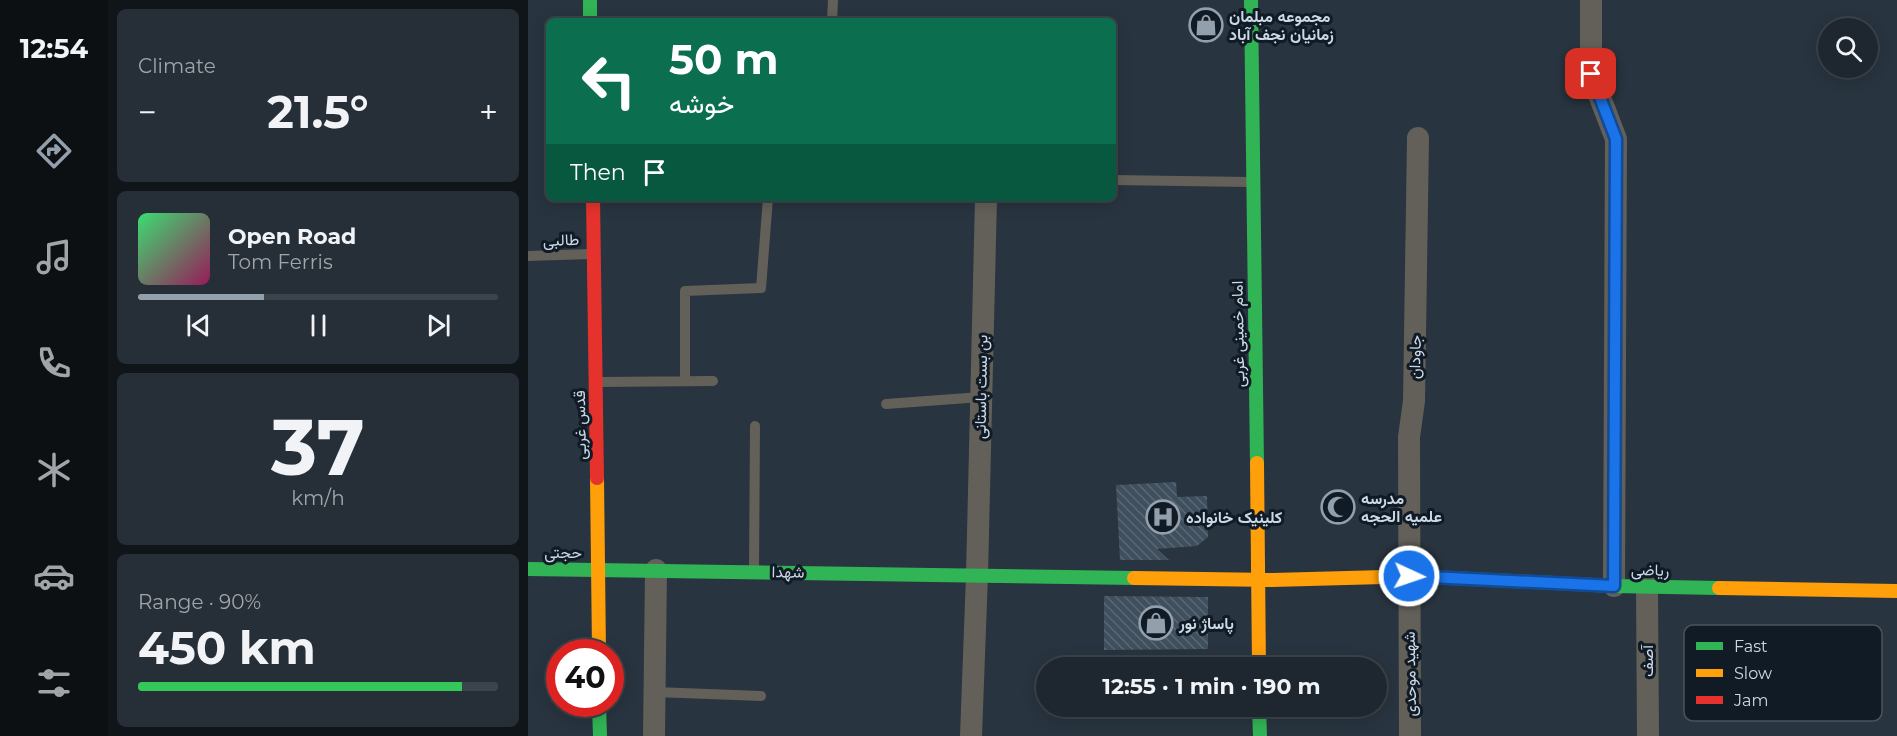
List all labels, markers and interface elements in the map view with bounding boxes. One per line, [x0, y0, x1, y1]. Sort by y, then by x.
shop icon: مجموعه مبلمان زمانیان نجف آباد [1188, 7, 1224, 43]
place label: مجموعه مبلمان زمانیان نجف آباد [1229, 7, 1334, 45]
map controls [1818, 18, 1878, 78]
button: search [1818, 18, 1878, 78]
text: 12:54 [20, 32, 88, 65]
text: 50 m [669, 33, 778, 85]
icon: left [570, 42, 648, 120]
pin [1565, 48, 1616, 99]
text: Climate [138, 54, 216, 78]
icon: arrive [1574, 57, 1607, 90]
text: 21.5° [267, 84, 369, 139]
text: خوشه [669, 87, 734, 120]
text: − [138, 92, 157, 132]
text: + [479, 92, 498, 132]
icon: directions [33, 130, 75, 172]
icon: arrive [638, 156, 671, 189]
text: Then [570, 159, 626, 186]
text: Open Road [228, 223, 356, 250]
street label: طالبی [542, 230, 580, 251]
icon: music [33, 236, 75, 278]
text: Tom Ferris [228, 250, 333, 274]
street label: امام خمینی غربی [1228, 281, 1249, 387]
icon: previous [182, 309, 215, 342]
icon: pause [302, 309, 335, 342]
icon: next [422, 309, 455, 342]
street label: جاودان [1405, 334, 1426, 379]
street label: بن بست باستانی [971, 335, 992, 439]
icon: phone [33, 342, 75, 384]
street label: قدس غربی [570, 390, 591, 460]
text: 37 [271, 399, 365, 495]
icon: climate [33, 449, 75, 491]
text: km/h [291, 486, 345, 510]
mosque icon: مدرسه علمیه الحجه [1320, 489, 1356, 525]
place label: مدرسه علمیه الحجه [1361, 489, 1442, 526]
hospital icon: کلینیک خانواده [1145, 499, 1181, 535]
place label: کلینیک خانواده [1186, 508, 1282, 528]
street label: حجتی [544, 543, 582, 563]
position arrow [1377, 544, 1441, 608]
icon: car [33, 555, 75, 597]
street label: ریاضی [1631, 560, 1669, 581]
street label: شهدا [771, 562, 805, 583]
text: Range · 90% [138, 590, 261, 614]
shop icon: پاساژ نور [1138, 605, 1174, 641]
place label: پاساژ نور [1178, 614, 1234, 635]
text: 450 km [138, 620, 316, 675]
legend [1684, 625, 1882, 721]
street label: شهید موحدی [1400, 631, 1421, 717]
text: Fast [1734, 637, 1768, 656]
speed limit sign: 40 [546, 639, 624, 717]
street label: آصف [1638, 644, 1657, 677]
icon: filters [33, 662, 75, 704]
text: Slow [1734, 664, 1772, 683]
text: 12:55 · 1 min · 190 m [1102, 673, 1321, 700]
text: Jam [1733, 691, 1768, 710]

